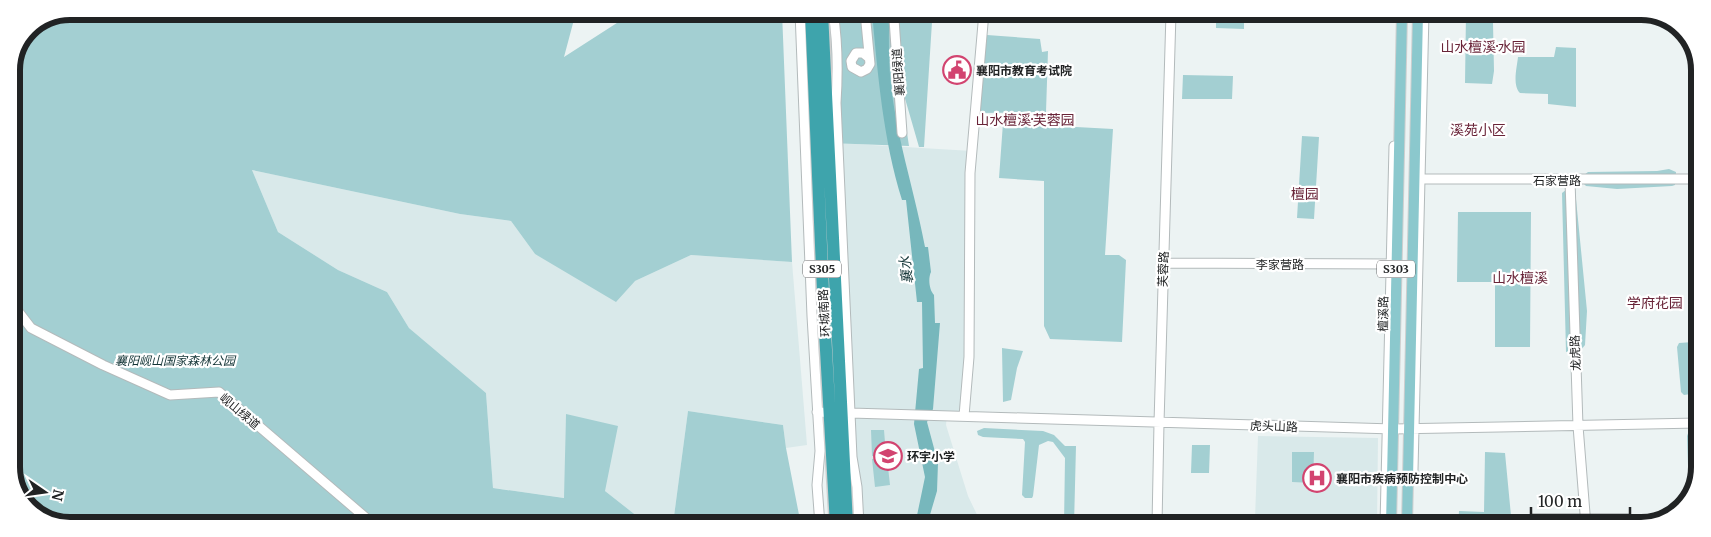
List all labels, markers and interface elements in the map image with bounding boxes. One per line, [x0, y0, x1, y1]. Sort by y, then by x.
district label: 山水檀溪·水园 [1440, 38, 1526, 56]
street label: 襄阳绿道 [889, 48, 907, 96]
public building icon: 襄阳市教育考试院 [942, 55, 972, 85]
place label: 襄阳市教育考试院 [976, 63, 1072, 78]
district label: 山水檀溪·芙蓉园 [975, 111, 1075, 129]
district label: 溪苑小区 [1450, 121, 1506, 139]
street label: 石家营路 [1533, 173, 1581, 188]
district label: 檀园 [1291, 185, 1319, 203]
street label: 芙蓉路 [1155, 251, 1171, 287]
water label: 襄水 [895, 254, 917, 285]
street label: 李家营路 [1256, 257, 1304, 272]
road number: S305 [803, 260, 841, 278]
road number: S303 [1377, 260, 1415, 278]
district label: 山水檀溪 [1492, 269, 1548, 287]
street label: 环城南路 [815, 289, 833, 337]
district label: 学府花园 [1627, 294, 1683, 312]
street label: 檀溪路 [1375, 296, 1391, 332]
street label: 龙虎路 [1567, 335, 1583, 371]
park label: 襄阳岘山国家森林公园 [115, 353, 237, 368]
street label: 岘山绿道 [217, 390, 263, 432]
street label: 虎头山路 [1250, 418, 1298, 434]
school or university icon: 环宇小学 [873, 441, 903, 471]
place label: 环宇小学 [907, 449, 955, 464]
hospital icon: 襄阳市疾病预防控制中心 [1302, 463, 1332, 493]
north arrow [20, 467, 70, 517]
place label: 襄阳市疾病预防控制中心 [1336, 471, 1468, 486]
scale bar [1531, 484, 1630, 516]
text: N [48, 488, 68, 502]
text: 100 m [1538, 492, 1582, 511]

